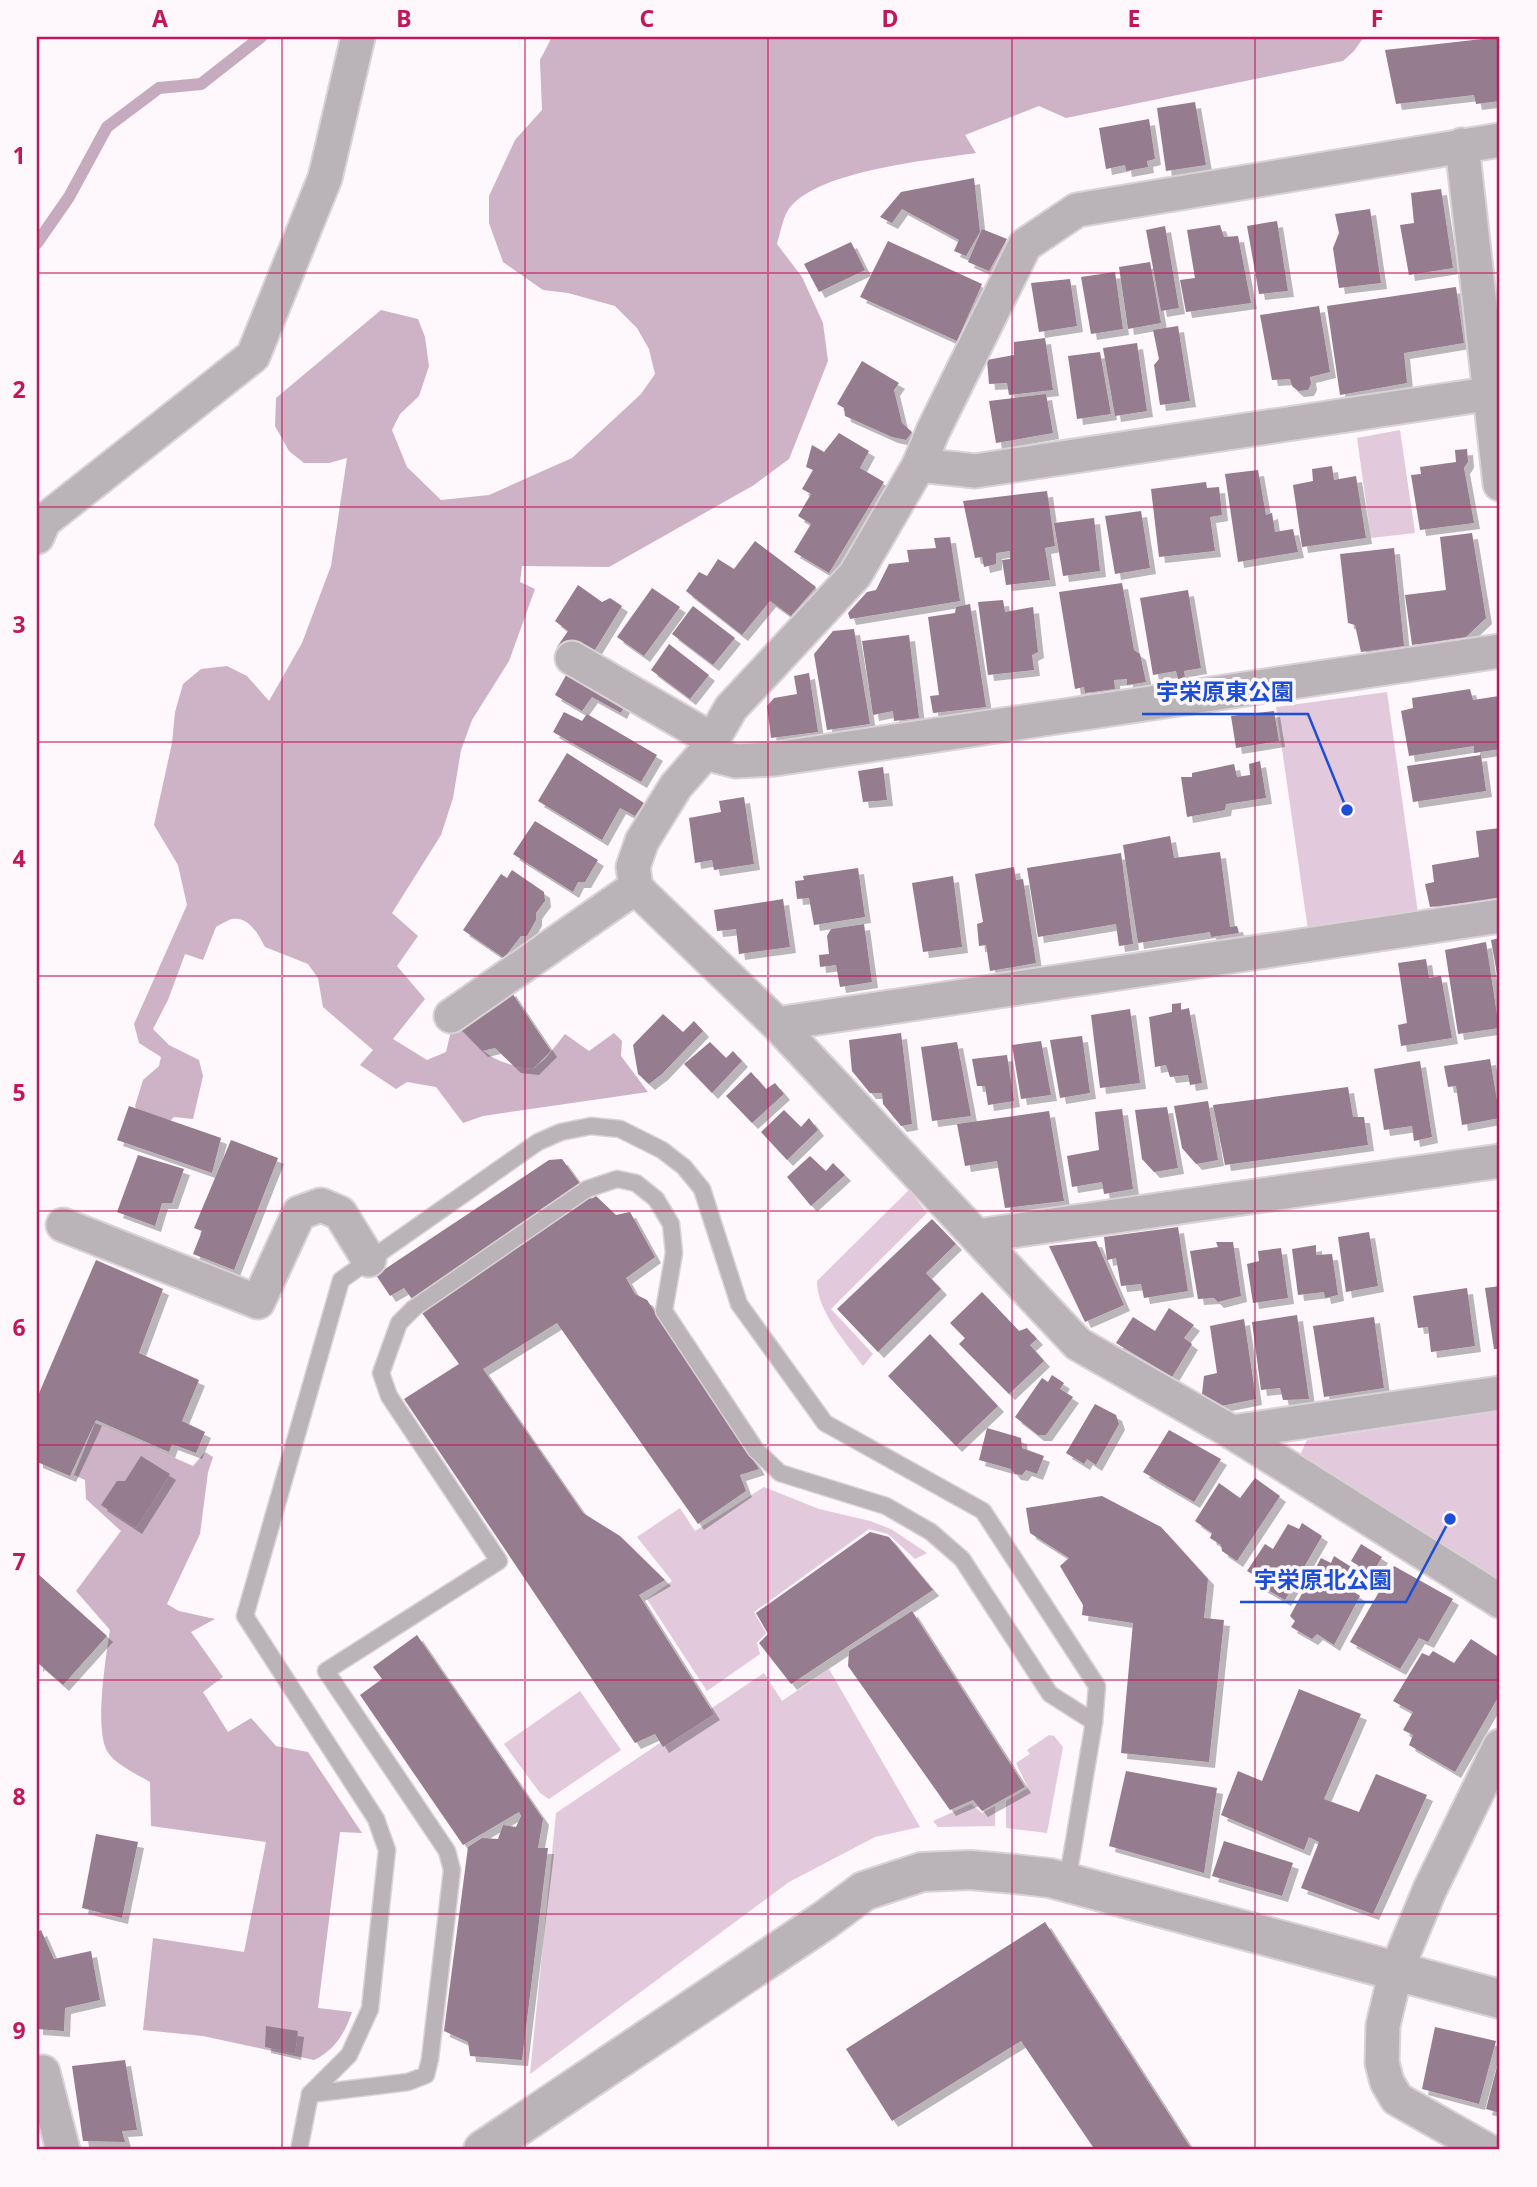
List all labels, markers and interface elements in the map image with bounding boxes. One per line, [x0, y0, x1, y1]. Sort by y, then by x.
text: A [152, 2, 168, 34]
text: B [396, 2, 412, 34]
text: C [640, 2, 655, 34]
text: D [882, 2, 898, 34]
text: E [1128, 2, 1140, 34]
text: F [1371, 2, 1383, 34]
text: 1 [12, 139, 26, 171]
text: 2 [12, 373, 26, 405]
text: 3 [12, 608, 26, 640]
callout: 宇栄原東公園 [1142, 670, 1308, 714]
text: 宇栄原東公園 [1156, 675, 1294, 707]
text: 4 [12, 842, 26, 874]
text: 5 [12, 1076, 26, 1108]
text: 6 [12, 1311, 26, 1343]
text: 7 [12, 1545, 26, 1577]
callout: 宇栄原北公園 [1240, 1558, 1406, 1602]
text: 宇栄原北公園 [1254, 1563, 1392, 1595]
text: 8 [12, 1780, 26, 1812]
text: 9 [12, 2014, 26, 2046]

